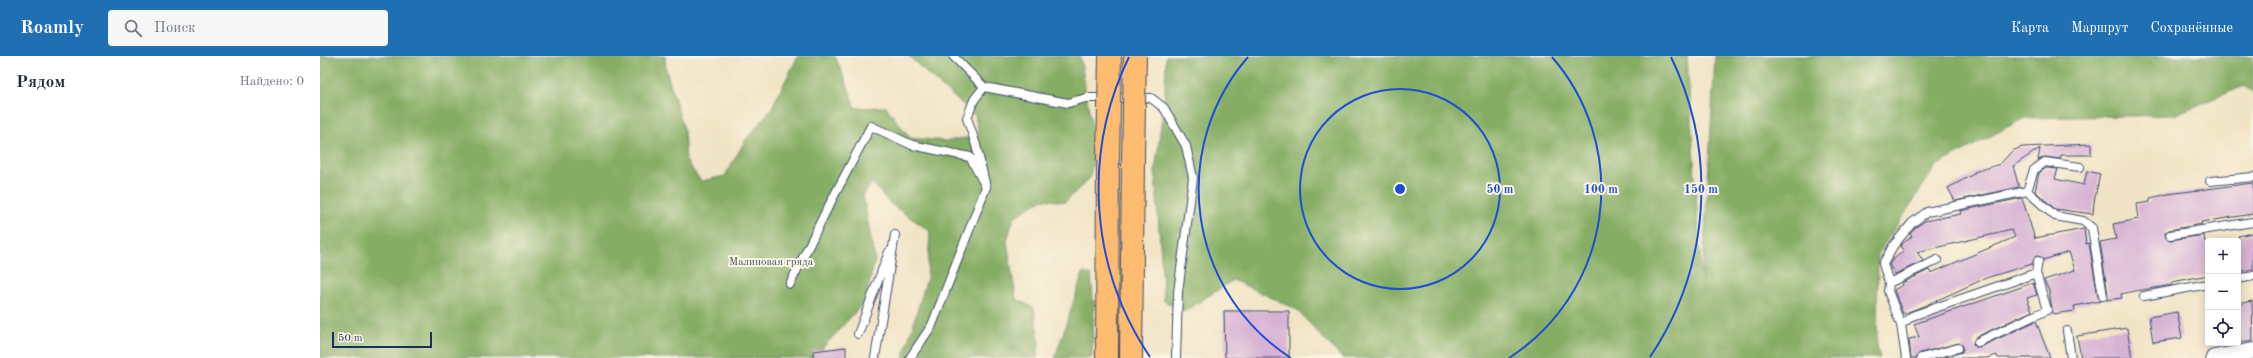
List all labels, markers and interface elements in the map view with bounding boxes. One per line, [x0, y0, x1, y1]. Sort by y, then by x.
search box [108, 10, 388, 46]
icon: search [122, 17, 144, 39]
text: Roamly [20, 19, 84, 38]
text: Поиск [154, 21, 196, 36]
text: Карта [2011, 21, 2049, 35]
text: Маршрут [2071, 21, 2128, 35]
text: Сохранённые [2150, 21, 2233, 35]
text: Рядом [16, 74, 65, 91]
text: Найдено: 0 [240, 75, 304, 88]
centre of rings [1393, 182, 1407, 196]
text: 50 m [1487, 183, 1514, 196]
text: 150 m [1684, 183, 1718, 196]
text: 100 m [1584, 184, 1618, 196]
map controls [2205, 238, 2241, 346]
button: + [2205, 238, 2241, 274]
park label: Малиновая гряда [729, 257, 814, 268]
button: − [2205, 274, 2241, 310]
button: locate [2205, 310, 2241, 346]
scale bar [332, 330, 432, 349]
text: 50 m [338, 333, 363, 344]

